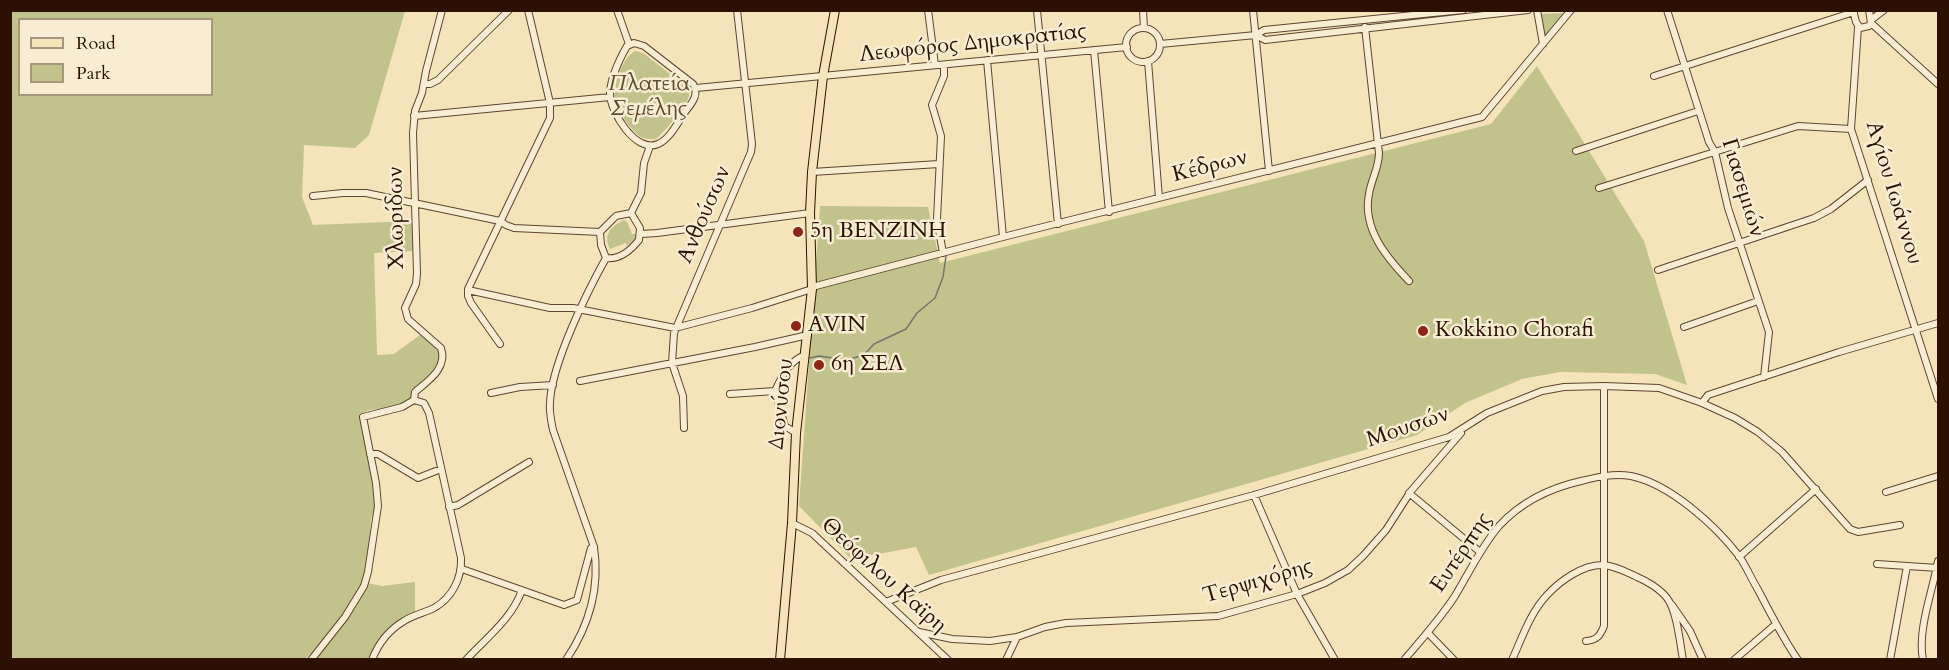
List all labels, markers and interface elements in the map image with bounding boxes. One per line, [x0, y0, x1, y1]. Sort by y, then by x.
legend [18, 18, 213, 96]
street label: Λεωφόρος Δημοκρατίας [858, 19, 1088, 69]
text: Road [76, 31, 116, 56]
text: Park [76, 61, 111, 86]
park label: Πλατεία Σεμέλης [608, 72, 690, 124]
street label: Αγίου Ιωάννου [1859, 118, 1927, 268]
street label: Γιασεμιών [1715, 136, 1769, 240]
street label: Κέδρων [1170, 145, 1250, 189]
street label: Ανθούσων [673, 162, 737, 268]
street label: Χλωρίδων [383, 166, 411, 270]
place label: 5η ΒΕΝΖΙΝΗ [810, 219, 946, 245]
marker: 5η ΒΕΝΖΙΝΗ [791, 225, 805, 239]
place label: AVIN [808, 313, 866, 339]
place label: Kokkino Chorafi [1435, 318, 1594, 344]
marker: AVIN [789, 319, 803, 333]
marker: Kokkino Chorafi [1416, 324, 1430, 338]
place label: 6η ΣΕΛ [831, 352, 904, 378]
street label: Διονύσου [764, 357, 800, 451]
marker: 6η ΣΕΛ [812, 358, 826, 372]
street label: Μουσών [1363, 402, 1453, 454]
street label: Ευτέρπης [1426, 508, 1498, 598]
street label: Θεόφιλου Καϊρη [815, 513, 951, 639]
street label: Τερψιχόρης [1200, 554, 1316, 610]

